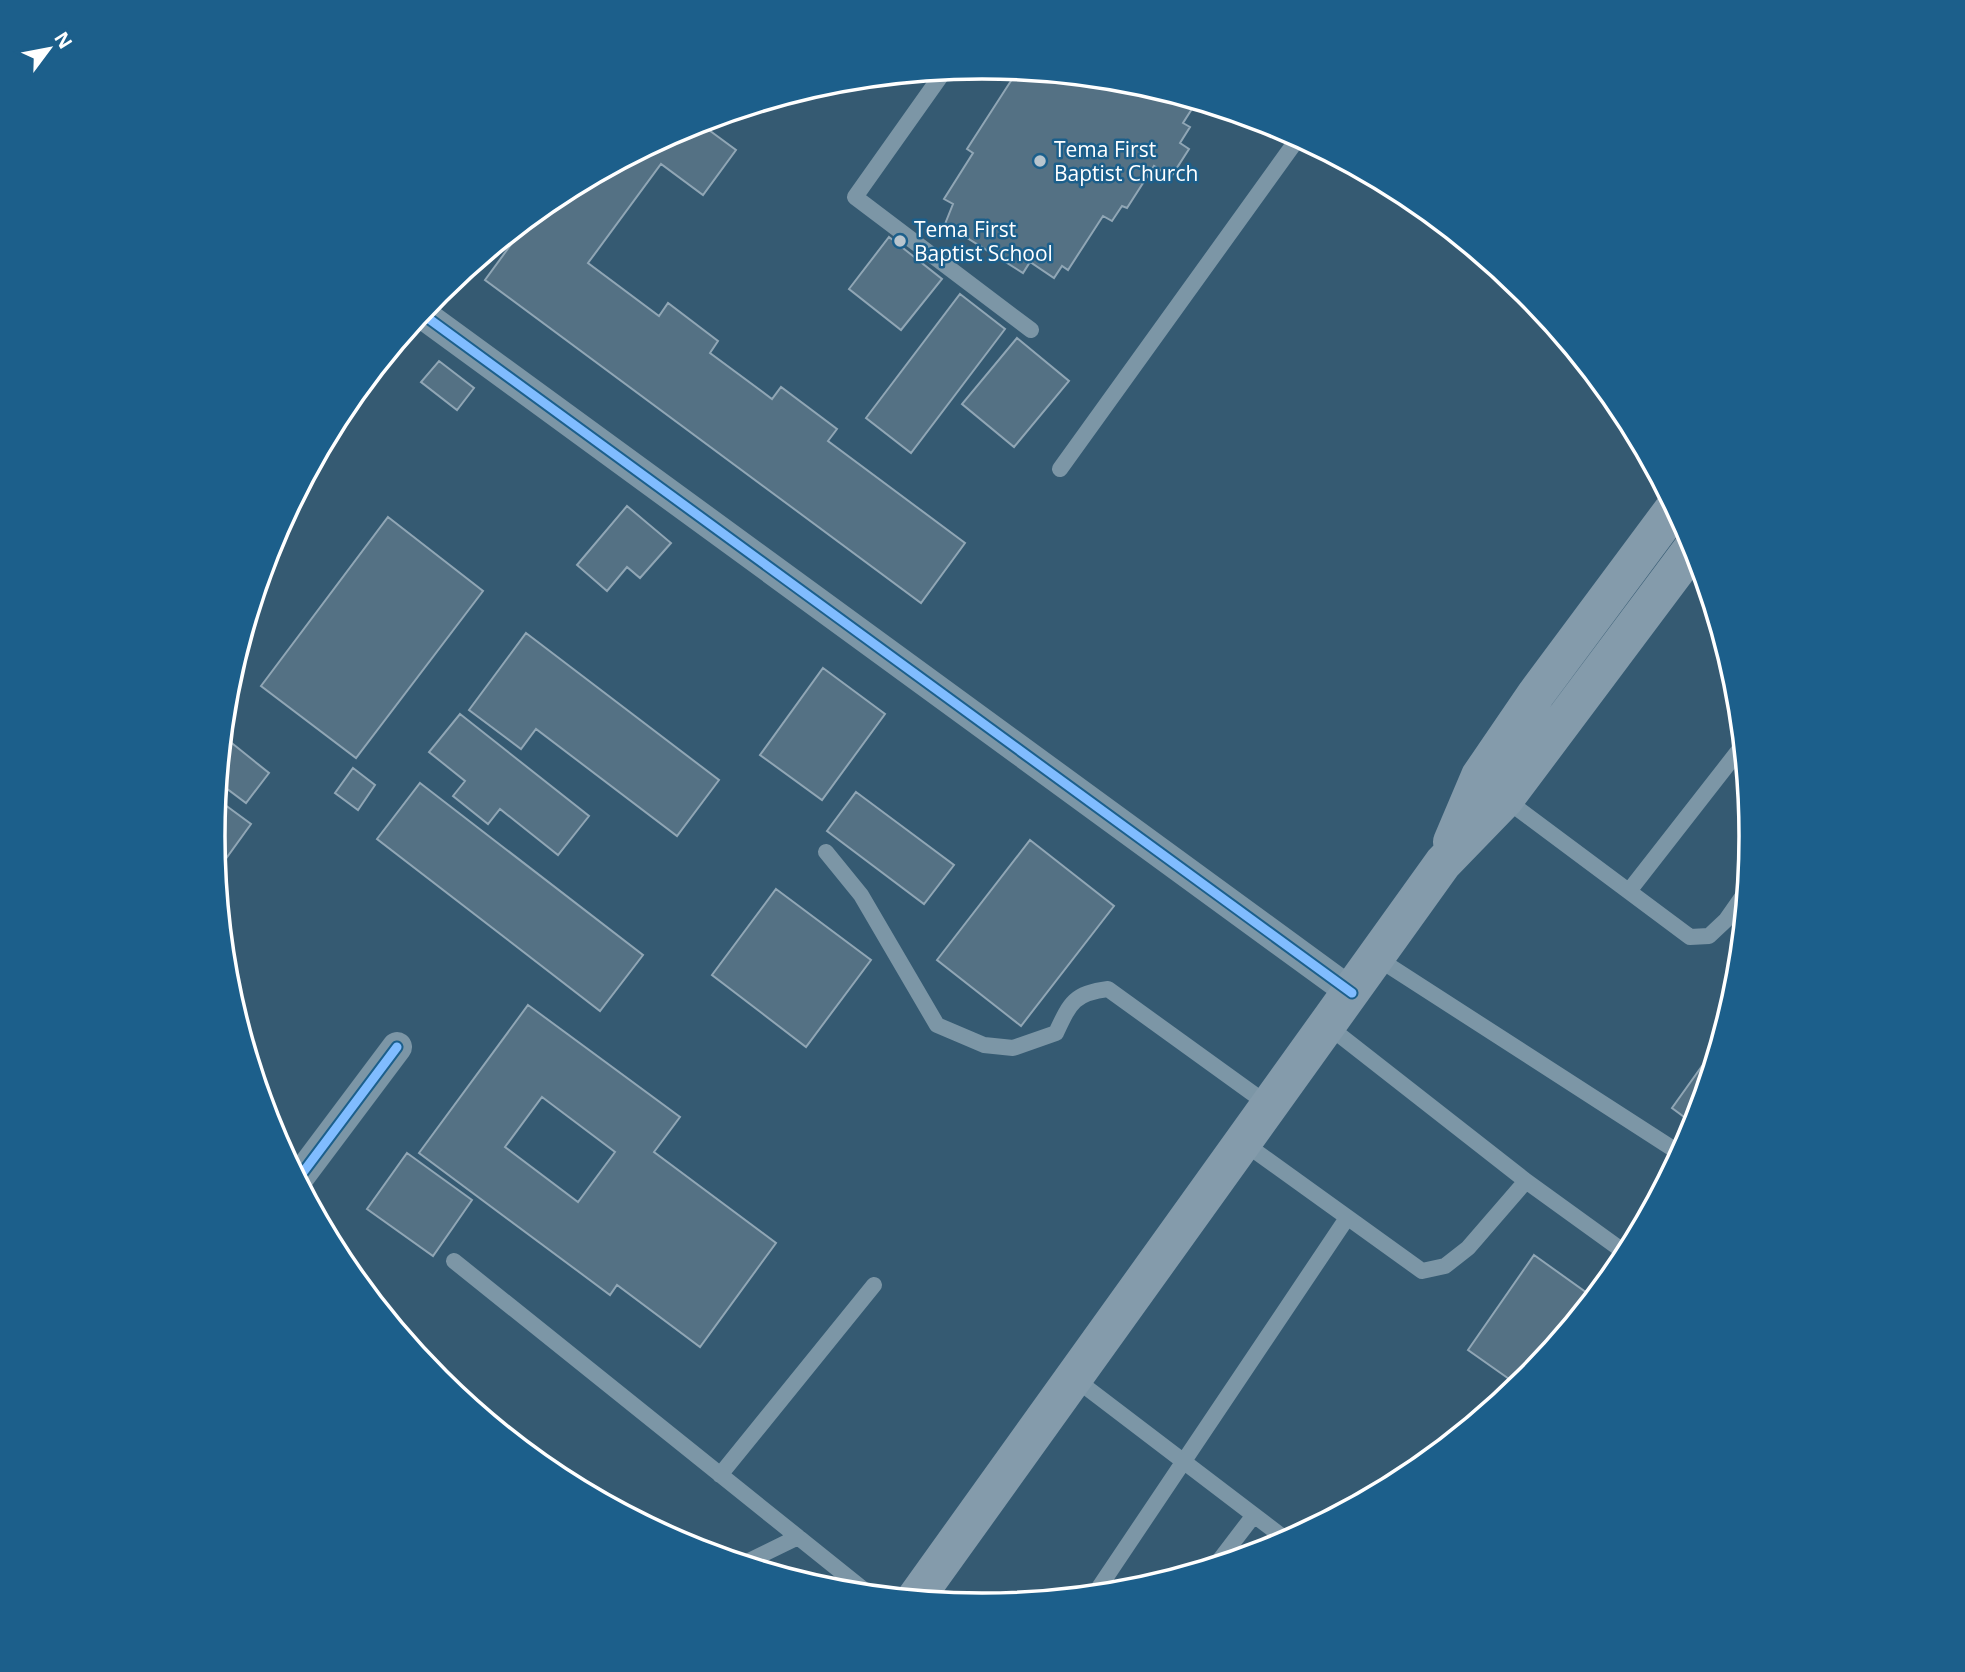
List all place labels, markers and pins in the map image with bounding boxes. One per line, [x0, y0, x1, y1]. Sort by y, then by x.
place label: Tema First Baptist Church [1054, 135, 1198, 187]
marker: Tema First Baptist Church [1032, 153, 1048, 169]
place label: Tema First Baptist School [914, 215, 1053, 267]
marker: Tema First Baptist School [892, 233, 908, 249]

